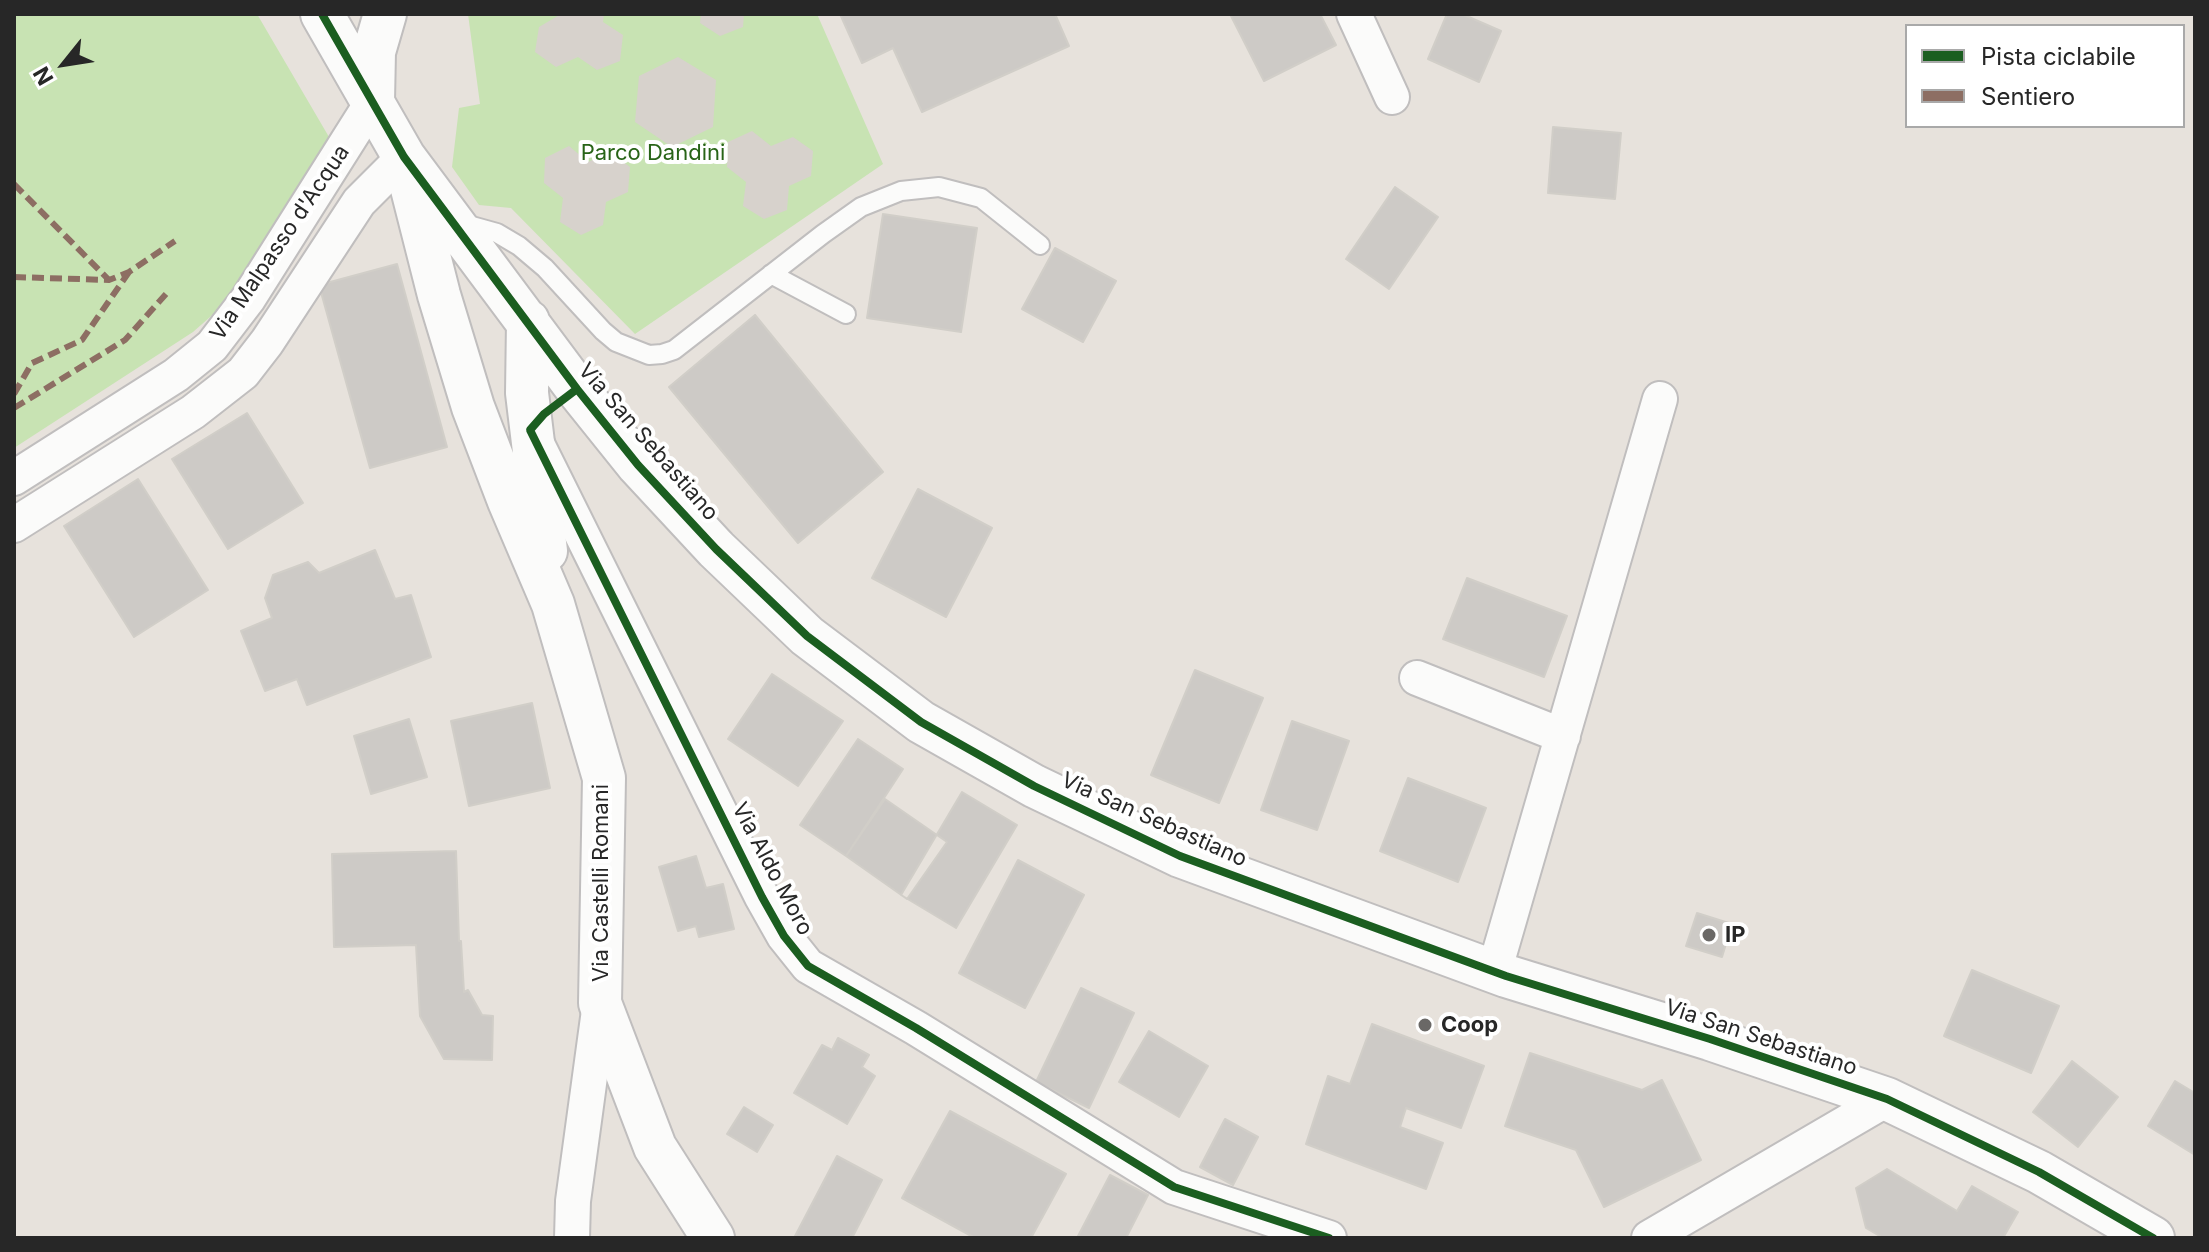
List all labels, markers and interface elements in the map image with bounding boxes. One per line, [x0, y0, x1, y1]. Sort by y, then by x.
north arrow [24, 24, 104, 104]
legend [1905, 24, 2185, 128]
text: Pista ciclabile [1981, 42, 2136, 71]
text: N [28, 62, 59, 90]
text: Sentiero [1981, 82, 2075, 111]
street label: Via Malpasso d'Acqua [205, 140, 355, 346]
park label: Parco Dandini [581, 140, 725, 166]
street label: Via San Sebastiano [572, 358, 724, 526]
street label: Via San Sebastiano [1057, 767, 1251, 873]
street label: Via Castelli Romani [588, 784, 614, 982]
street label: Via Aldo Moro [726, 798, 818, 940]
place label: IP [1725, 922, 1745, 948]
marker: IP [1700, 926, 1718, 944]
street label: Via San Sebastiano [1662, 994, 1860, 1082]
place label: Coop [1441, 1012, 1498, 1038]
marker: Coop [1416, 1016, 1434, 1034]

